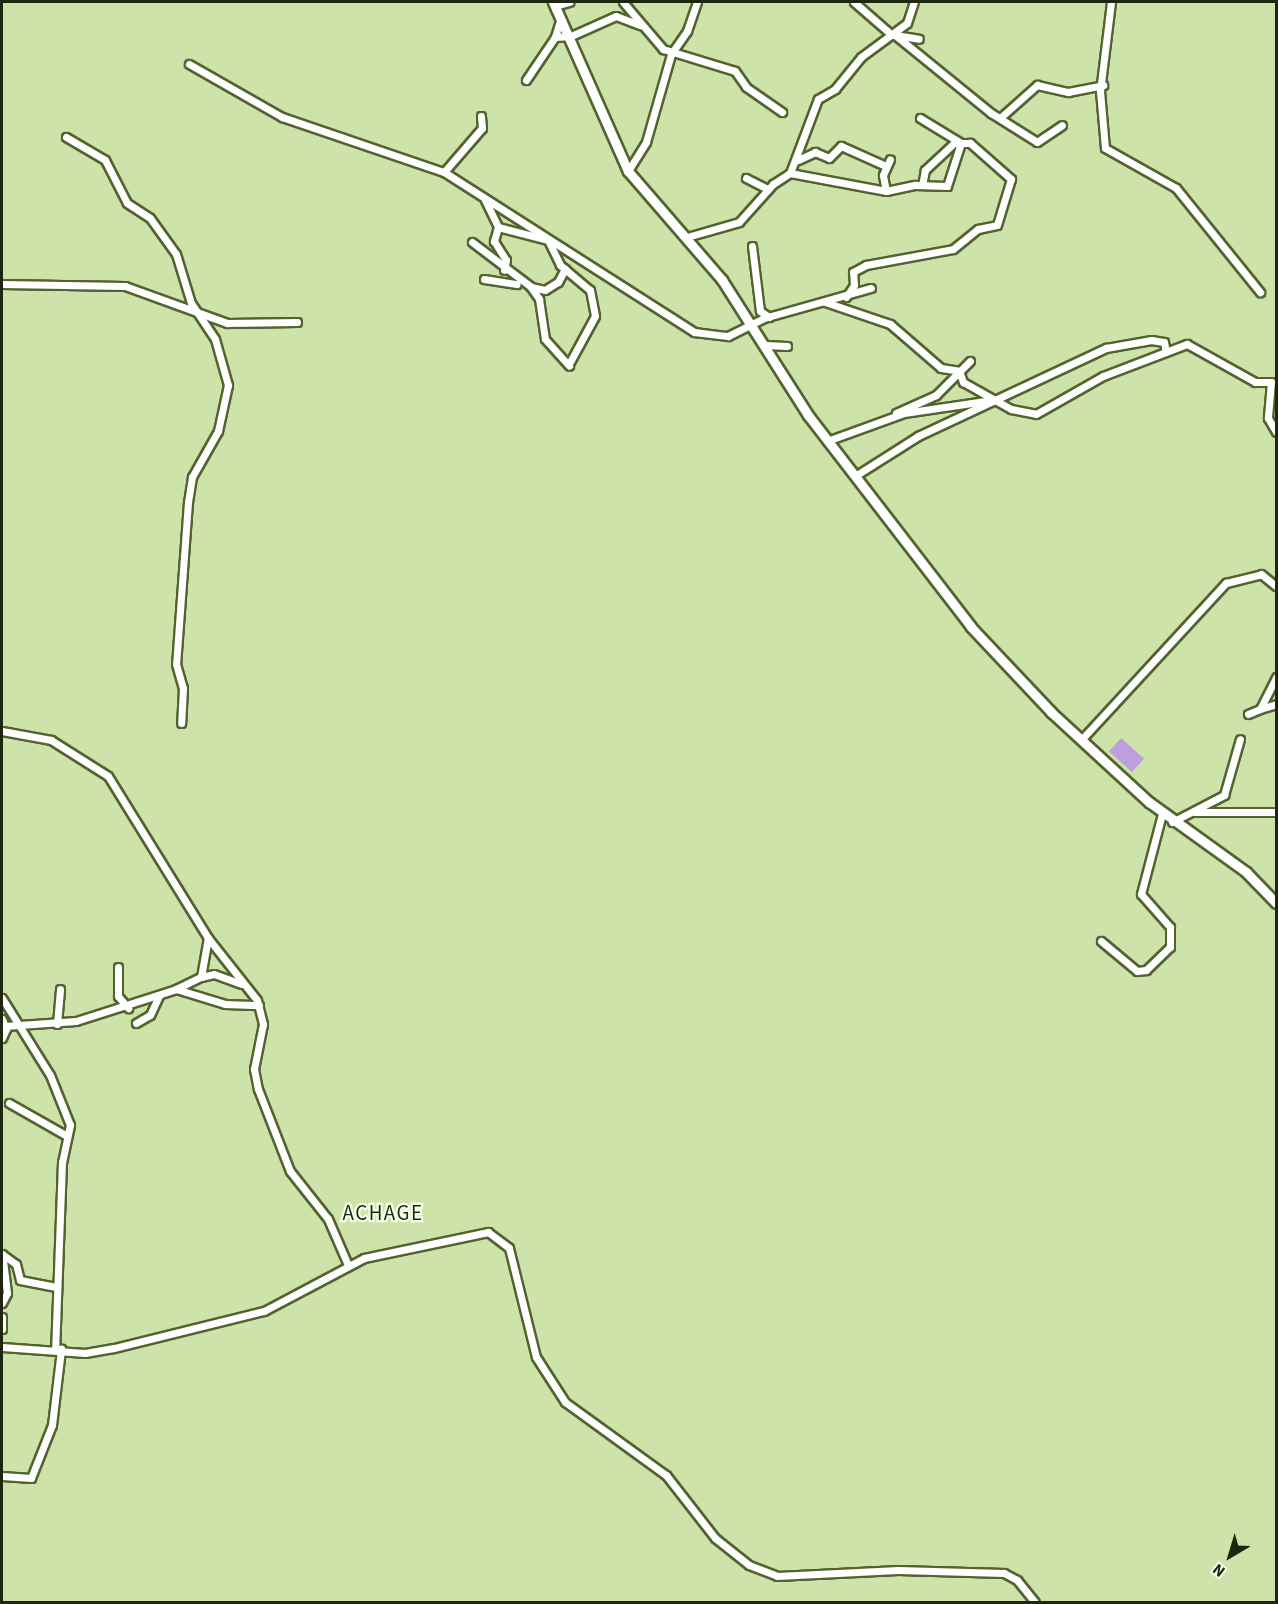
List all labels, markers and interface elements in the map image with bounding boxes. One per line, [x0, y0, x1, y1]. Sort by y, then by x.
district label: ACHAGE [342, 1200, 424, 1226]
north arrow [1200, 1526, 1260, 1586]
text: N [1208, 1558, 1230, 1582]

